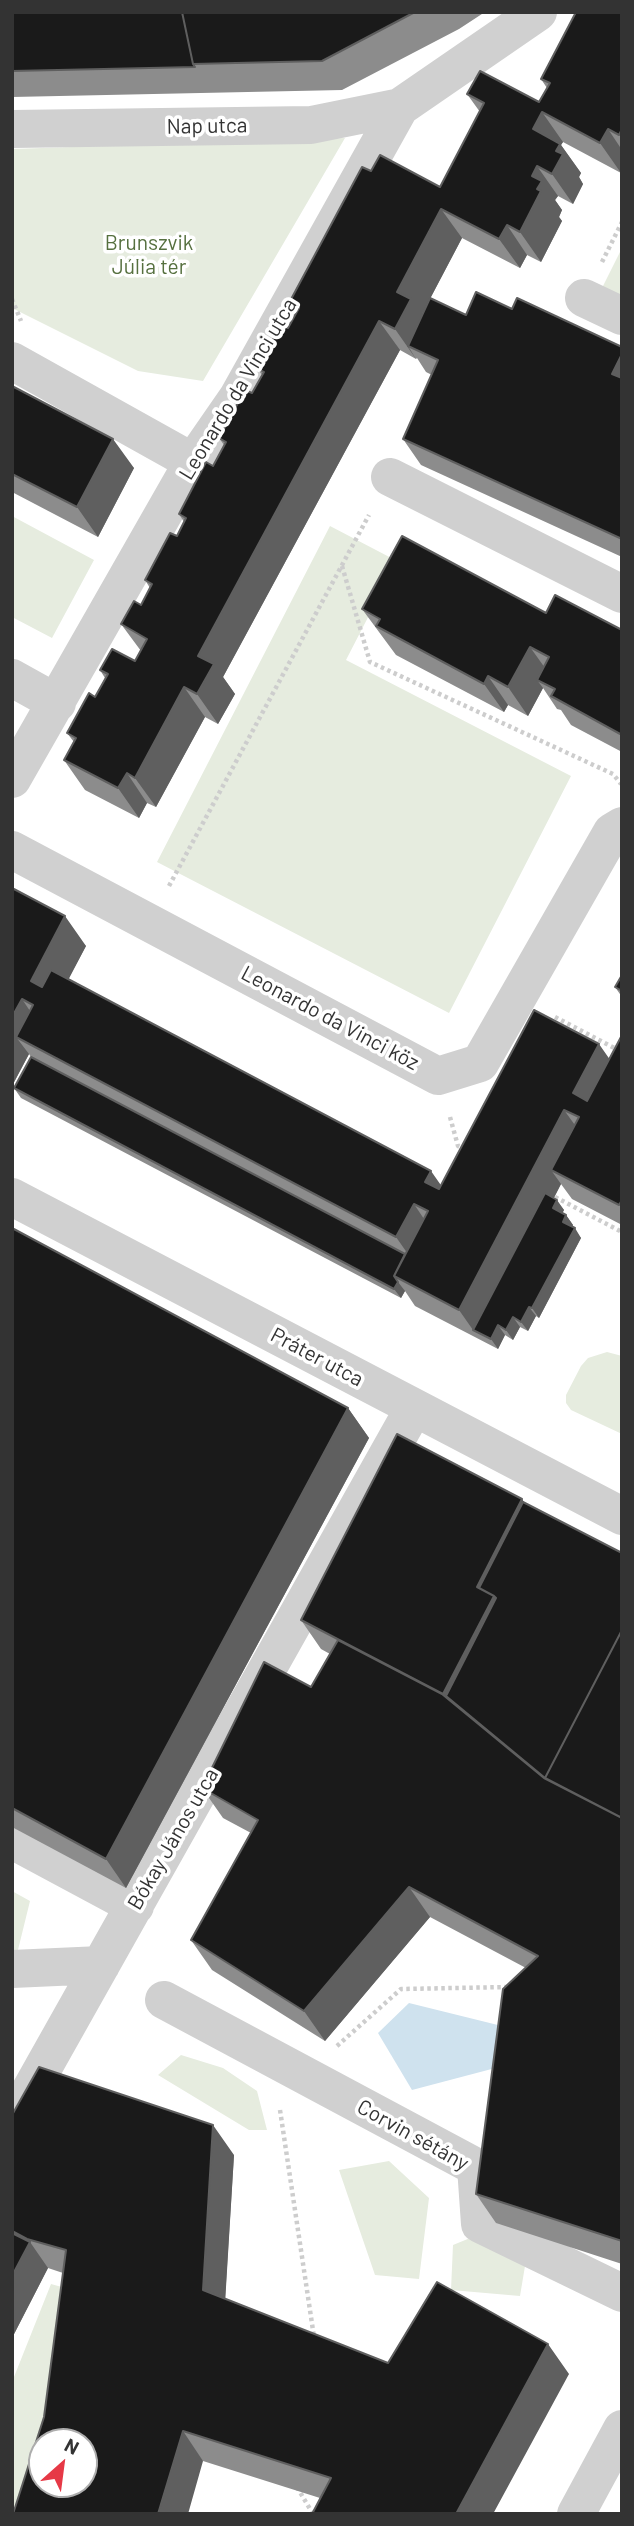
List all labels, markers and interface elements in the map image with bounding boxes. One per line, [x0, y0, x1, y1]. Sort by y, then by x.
street label: Nap utca [166, 113, 248, 139]
park label: Brunszvik Júlia tér [105, 230, 193, 280]
street label: Leonardo da Vinci utca [174, 294, 302, 484]
street label: Leonardo da Vinci köz [237, 960, 423, 1076]
street label: Práter utca [266, 1322, 368, 1392]
street label: Bókay János utca [122, 1764, 224, 1914]
street label: Corvin sétány [353, 2094, 473, 2176]
north arrow [28, 2428, 98, 2498]
text: N [61, 2433, 83, 2459]

